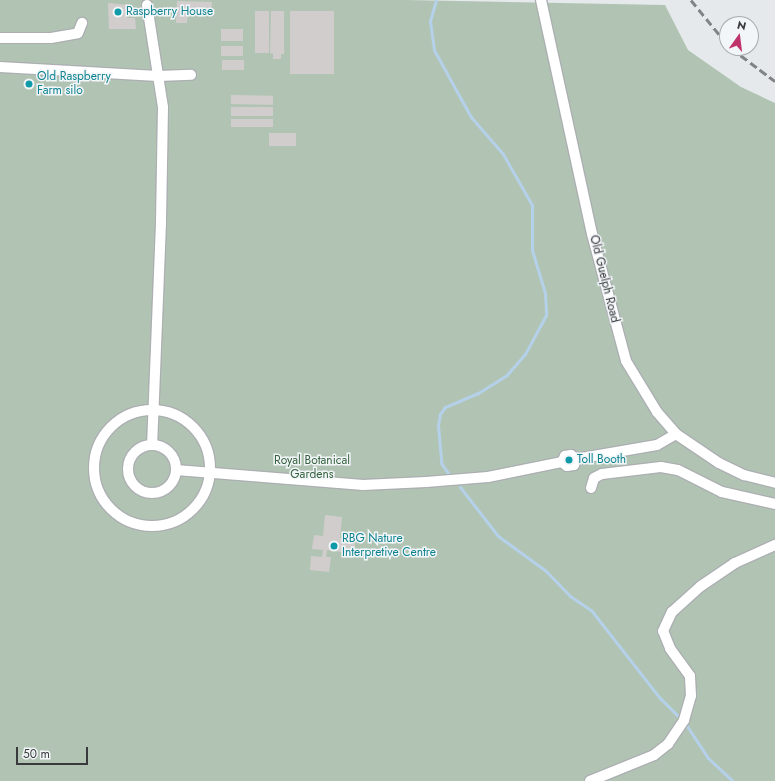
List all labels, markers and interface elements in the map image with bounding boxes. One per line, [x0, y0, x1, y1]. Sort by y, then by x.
place label: Raspberry House [126, 5, 213, 19]
marker: Raspberry House [113, 7, 123, 17]
north arrow [719, 16, 759, 56]
text: N [735, 17, 748, 34]
place label: Old Raspberry Farm silo [37, 70, 111, 98]
marker: Old Raspberry Farm silo [24, 79, 34, 89]
street label: Old Guelph Road [586, 234, 622, 324]
place label: Toll Booth [577, 453, 626, 467]
park label: Royal Botanical Gardens [274, 454, 350, 482]
marker: Toll Booth [564, 455, 574, 465]
place label: RBG Nature Interpretive Centre [342, 532, 436, 560]
marker: RBG Nature Interpretive Centre [329, 541, 339, 551]
scale bar [18, 739, 90, 765]
text: 50 m [23, 745, 50, 763]

